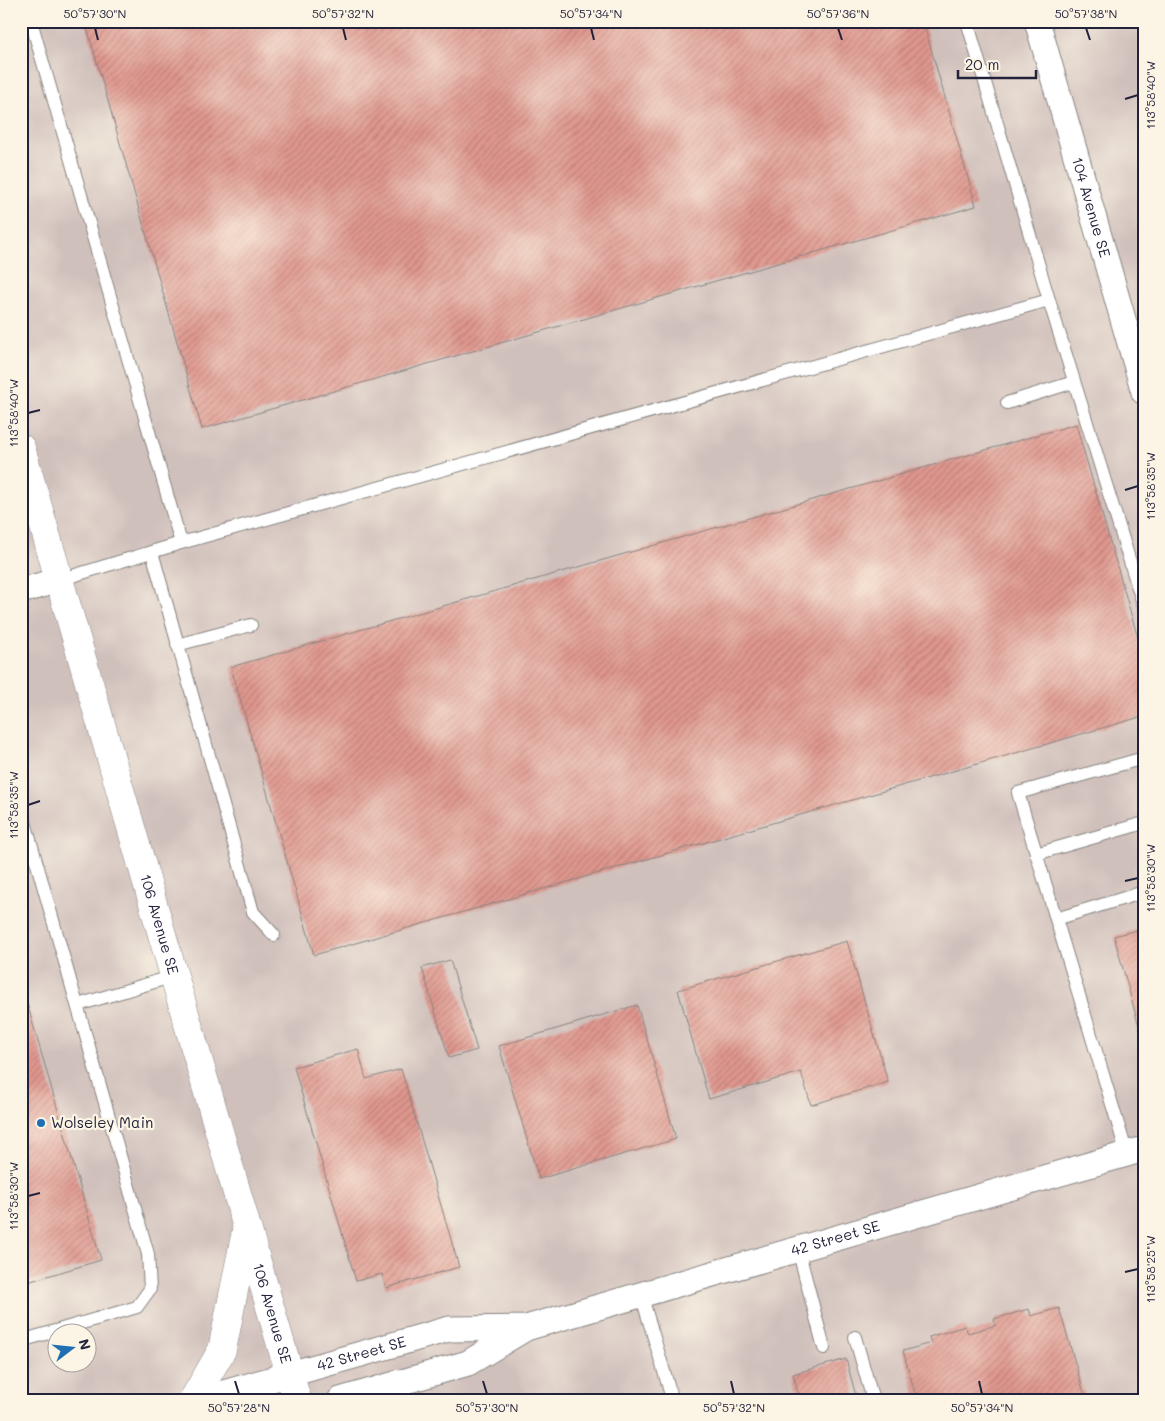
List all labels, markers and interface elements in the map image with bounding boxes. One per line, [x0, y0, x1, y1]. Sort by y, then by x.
text: 50°57'30"N [64, 5, 126, 21]
text: 50°57'32"N [312, 5, 374, 21]
text: 50°57'34"N [560, 5, 622, 21]
text: 50°57'36"N [807, 5, 869, 21]
text: 50°57'38"N [1055, 5, 1117, 21]
scale bar [958, 48, 1035, 80]
text: 20 m [965, 54, 999, 74]
text: 113°58'40"W [1142, 61, 1158, 129]
street label: 104 Avenue SE [1068, 155, 1116, 260]
text: 113°58'40"W [5, 379, 21, 447]
text: 113°58'35"W [1142, 452, 1158, 520]
text: 113°58'35"W [5, 771, 21, 839]
text: 113°58'30"W [1142, 844, 1158, 912]
street label: 106 Avenue SE [136, 872, 184, 977]
place label: Wolseley Main [51, 1112, 153, 1132]
marker: Wolseley Main [35, 1117, 47, 1129]
text: 113°58'30"W [5, 1162, 21, 1230]
street label: 42 Street SE [788, 1215, 882, 1260]
text: 113°58'25"W [1142, 1235, 1158, 1303]
street label: 106 Avenue SE [249, 1261, 297, 1366]
north arrow [48, 1324, 98, 1374]
street label: 42 Street SE [314, 1331, 408, 1375]
text: N [74, 1337, 96, 1352]
text: 50°57'28"N [208, 1399, 270, 1415]
text: 50°57'30"N [456, 1399, 518, 1415]
text: 50°57'32"N [703, 1399, 765, 1415]
text: 50°57'34"N [951, 1399, 1013, 1415]

